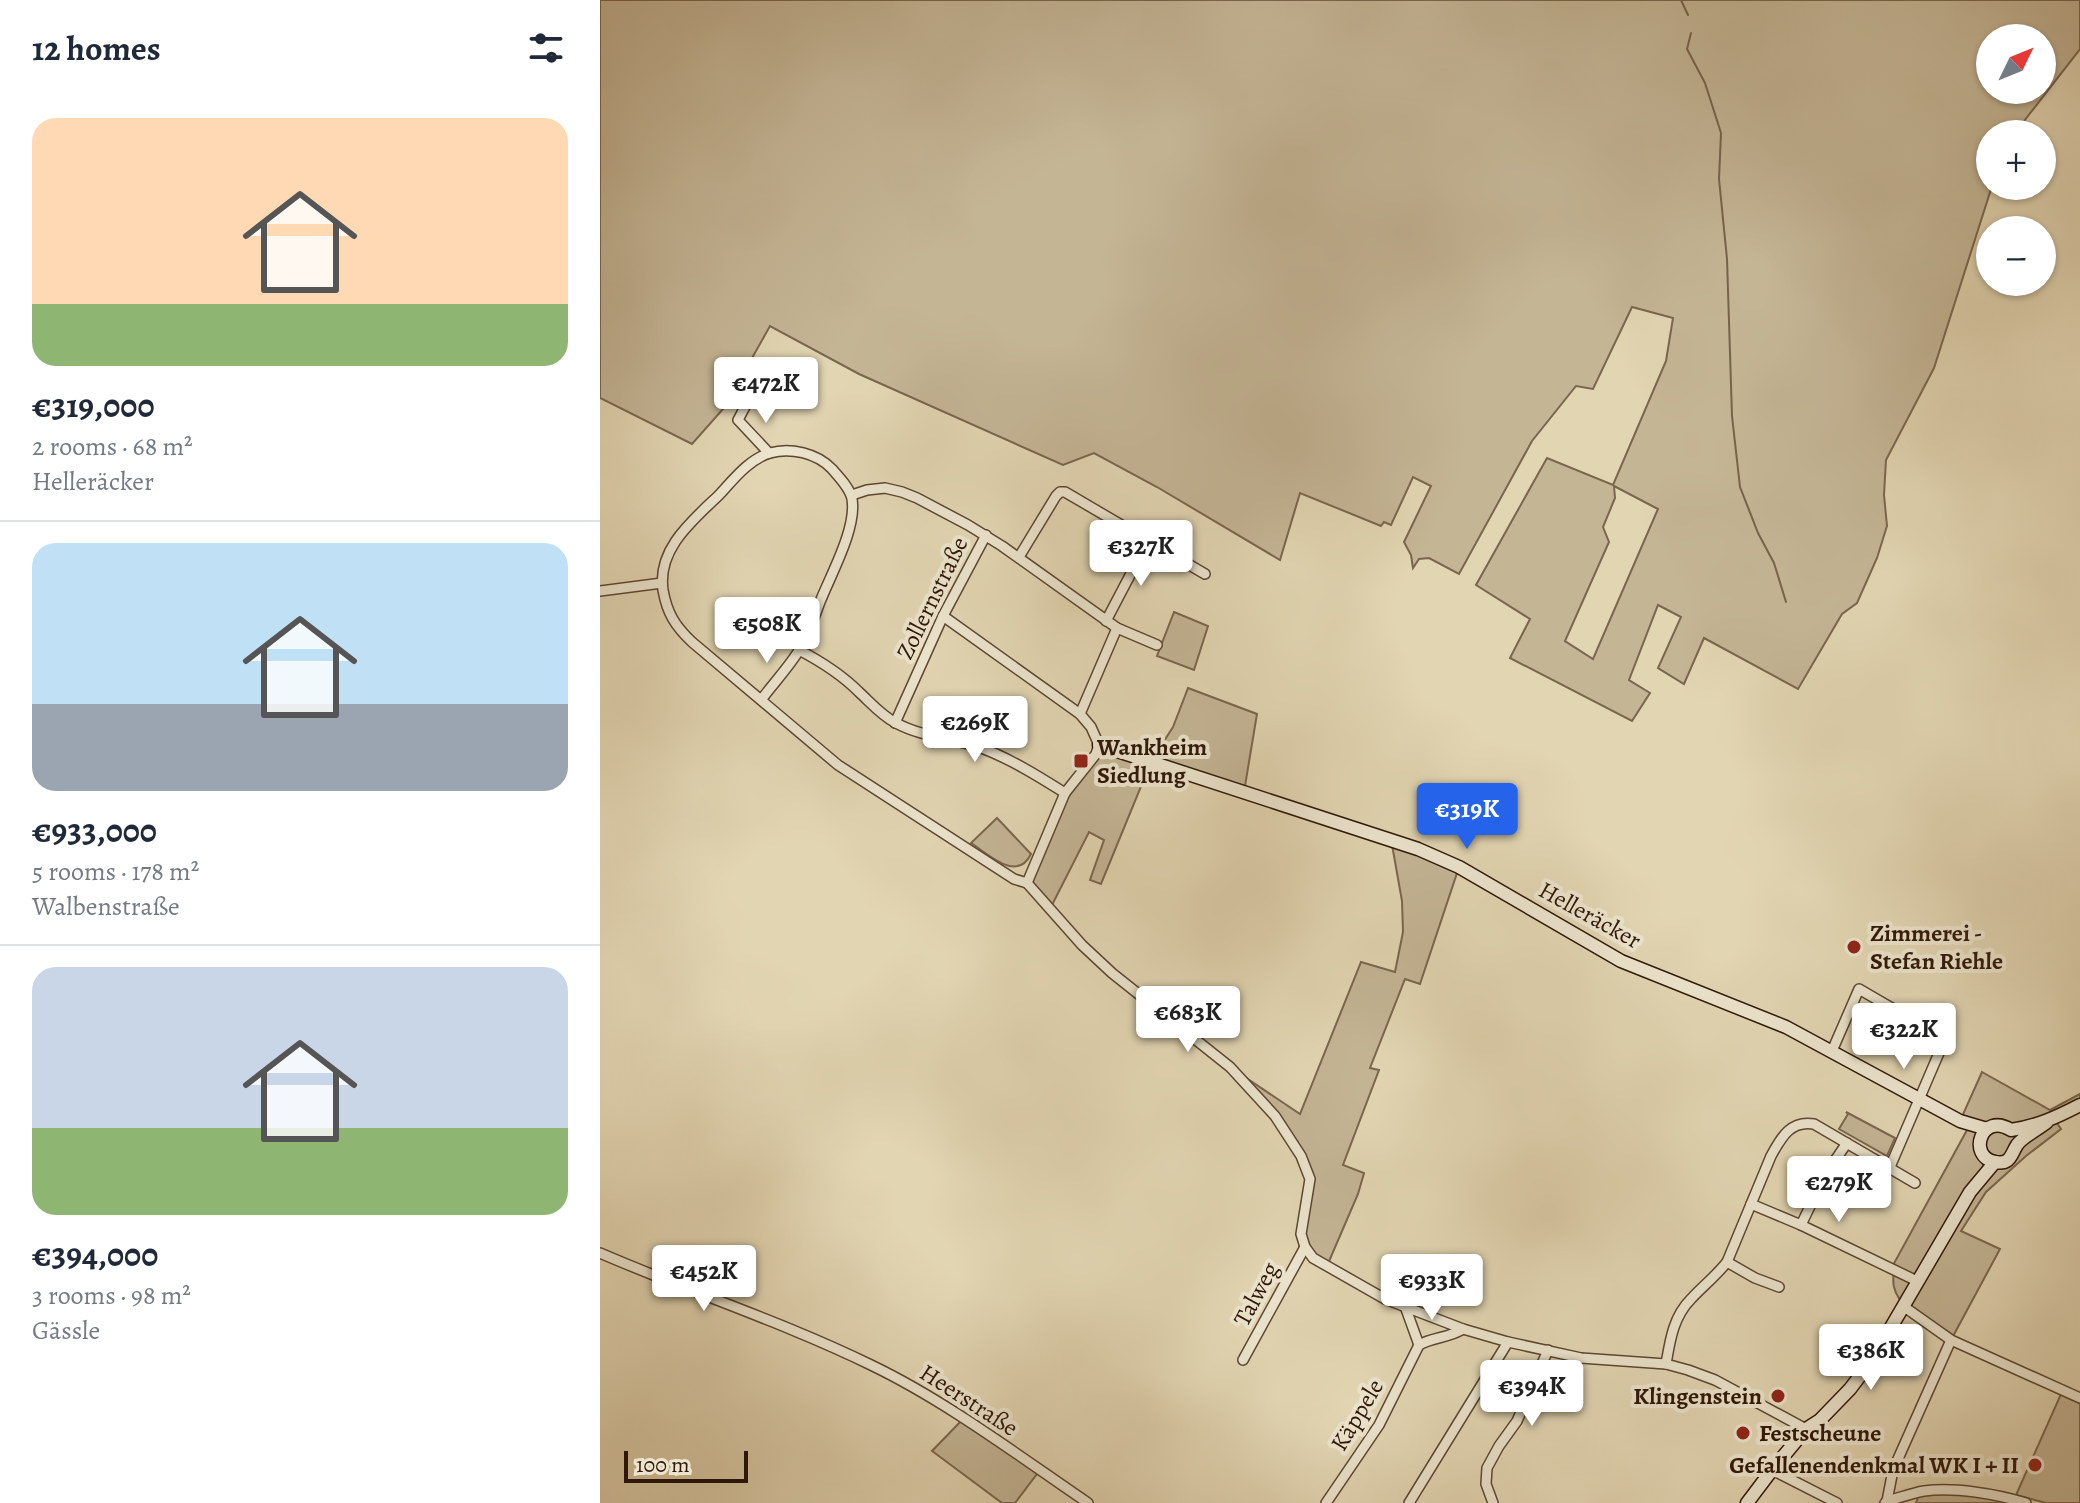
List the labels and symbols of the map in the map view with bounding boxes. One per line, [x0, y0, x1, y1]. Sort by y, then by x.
north arrow [1976, 24, 2056, 104]
pin: €472K [710, 357, 822, 425]
pin: €327K [1085, 520, 1197, 588]
street label: Zollernstraße [889, 531, 975, 665]
pin: €508K [711, 597, 823, 665]
pin: €269K [919, 696, 1031, 764]
place label: Wankheim Siedlung [1096, 731, 1207, 791]
marker: Wankheim Siedlung [1072, 752, 1090, 770]
pin: €319K [1411, 783, 1523, 851]
street label: Helleräcker [1533, 874, 1647, 956]
place label: Zimmerei - Stefan Riehle [1870, 917, 2003, 977]
marker: Zimmerei - Stefan Riehle [1845, 938, 1863, 956]
pin: €683K [1132, 986, 1244, 1054]
pin: €322K [1848, 1003, 1960, 1071]
pin: €279K [1783, 1156, 1895, 1224]
pin: €452K [648, 1245, 760, 1313]
pin: €933K [1376, 1254, 1488, 1322]
street label: Talweg [1226, 1256, 1286, 1332]
pin: €386K [1815, 1324, 1927, 1392]
street label: Heerstraße [914, 1356, 1024, 1444]
pin: €394K [1476, 1360, 1588, 1428]
street label: Käppele [1323, 1373, 1391, 1457]
place label: Klingenstein [1633, 1380, 1762, 1412]
marker: Klingenstein [1769, 1387, 1787, 1405]
place label: Festscheune [1759, 1417, 1881, 1449]
marker: Festscheune [1734, 1424, 1752, 1442]
scale bar [624, 1447, 748, 1483]
place label: Gefallenendenkmal WK I + II [1729, 1449, 2019, 1481]
marker: Gefallenendenkmal WK I + II [2026, 1456, 2044, 1474]

